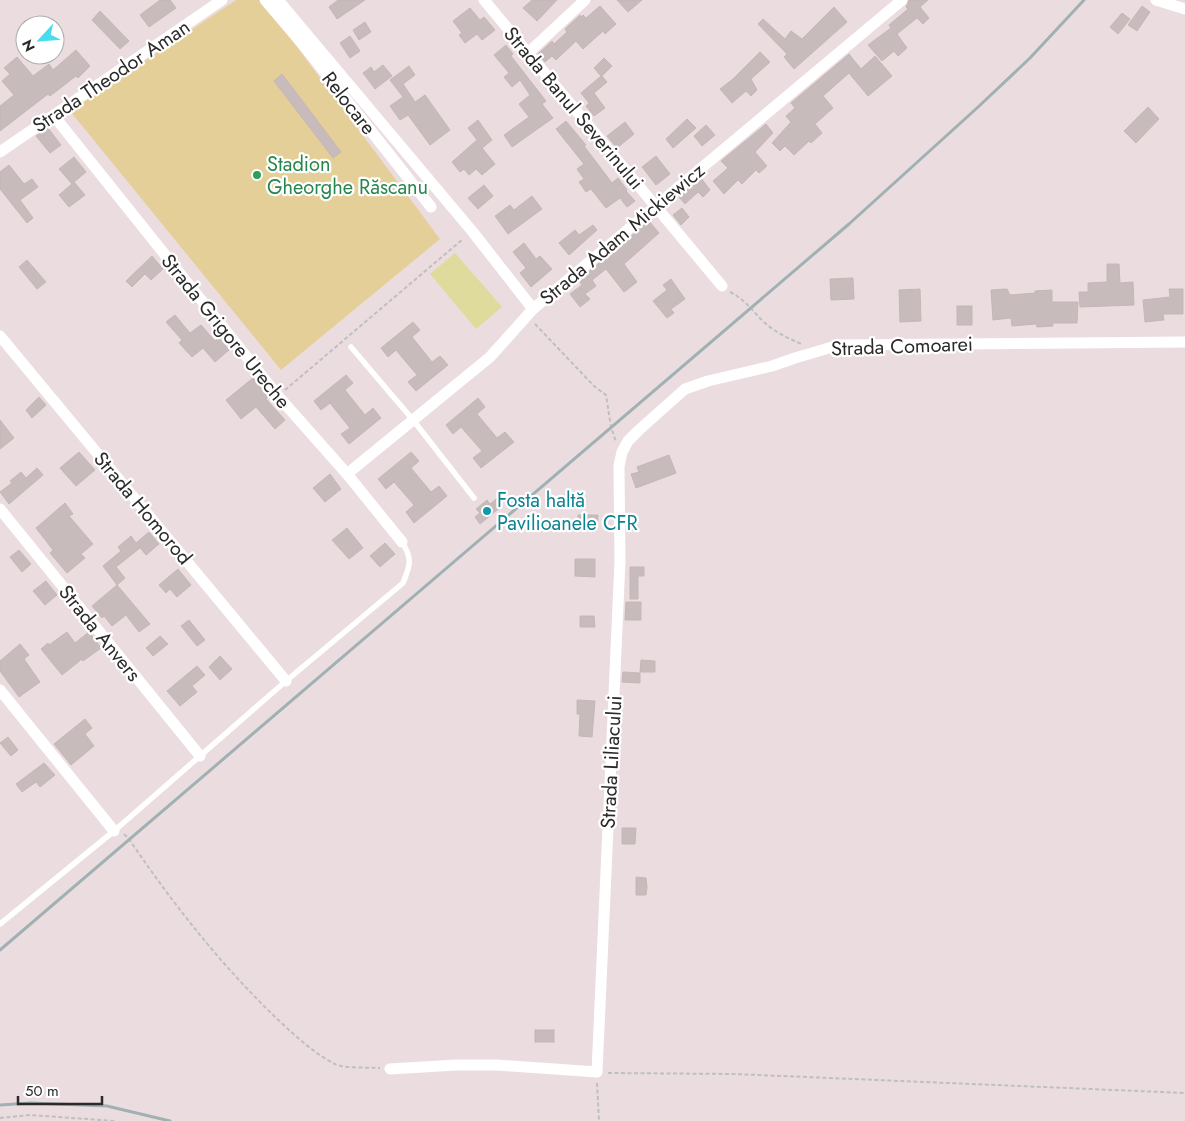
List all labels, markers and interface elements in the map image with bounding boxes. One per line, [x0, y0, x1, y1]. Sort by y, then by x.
street label: Strada Theodor Aman [27, 13, 196, 140]
north arrow [15, 15, 65, 65]
street label: Strada Banul Severinului [497, 21, 651, 196]
text: N [17, 36, 40, 55]
street label: Relocare [315, 66, 383, 141]
place label: Stadion Gheorghe Răscanu [267, 150, 428, 202]
street label: Strada Adam Mickiewicz [533, 157, 711, 312]
marker: Stadion Gheorghe Răscanu [251, 169, 263, 181]
street label: Strada Grigore Ureche [154, 248, 297, 415]
street label: Strada Comoarei [831, 330, 974, 363]
street label: Strada Homorod [87, 445, 199, 571]
place label: Fosta haltă Pavilioanele CFR [497, 486, 638, 538]
marker: Fosta haltă Pavilioanele CFR [481, 505, 493, 517]
street label: Strada Anvers [52, 579, 148, 688]
street label: Strada Liliacului [594, 695, 629, 829]
scale bar [18, 1074, 101, 1106]
text: 50 m [25, 1080, 59, 1102]

